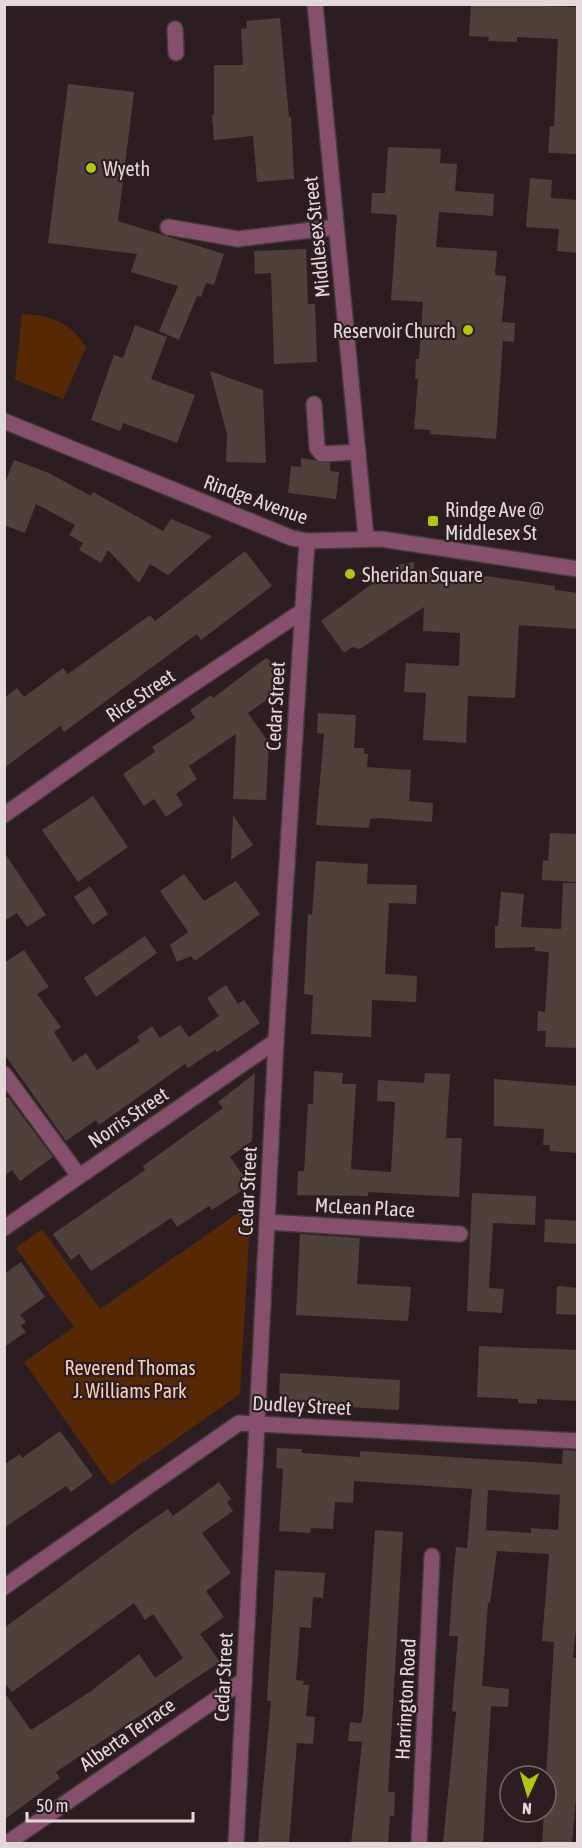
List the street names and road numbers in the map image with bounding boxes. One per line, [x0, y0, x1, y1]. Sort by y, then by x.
street label: Middlesex Street [298, 175, 334, 299]
street label: Rindge Avenue [201, 470, 311, 528]
street label: Cedar Street [261, 661, 289, 751]
street label: Rice Street [101, 664, 179, 726]
street label: Norris Street [84, 1082, 172, 1152]
street label: Cedar Street [233, 1146, 261, 1236]
street label: McLean Place [314, 1193, 416, 1221]
street label: Dudley Street [252, 1391, 352, 1419]
street label: Cedar Street [209, 1632, 237, 1722]
street label: Harrington Road [390, 1638, 420, 1760]
street label: Alberta Terrace [75, 1693, 179, 1775]

